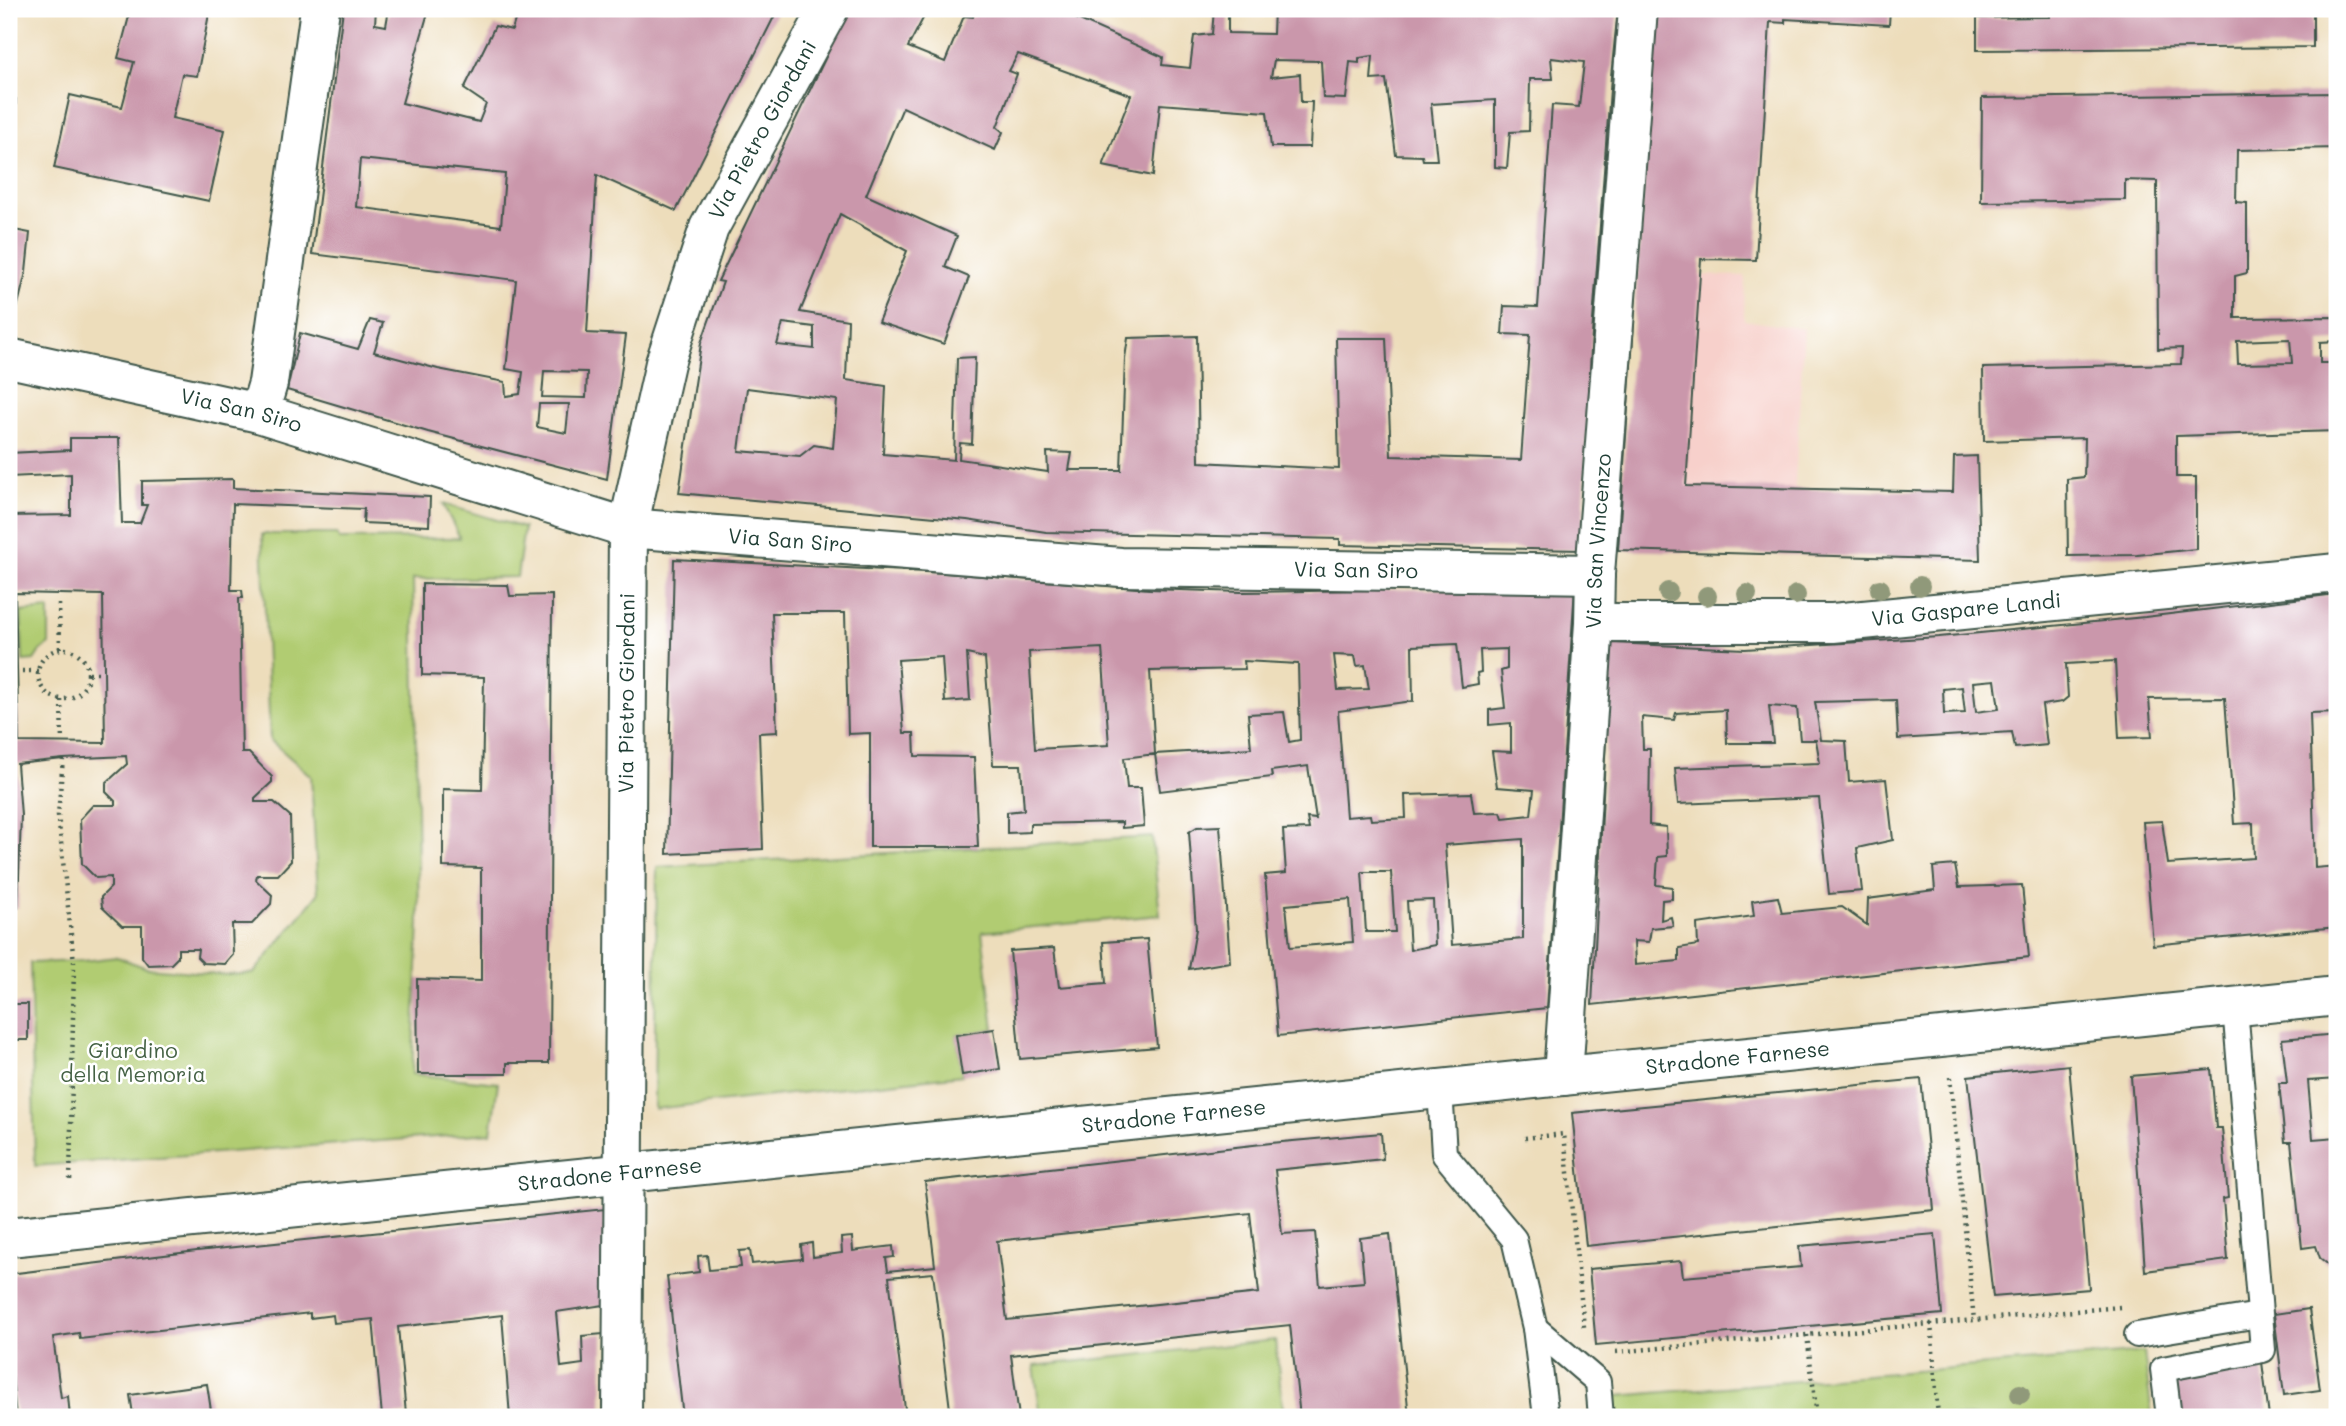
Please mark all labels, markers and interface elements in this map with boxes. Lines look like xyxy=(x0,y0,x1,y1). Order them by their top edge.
street label: Via Pietro Giordani xyxy=(701,35,821,224)
street label: Via San Siro xyxy=(178,381,306,438)
street label: Via San Vincenzo xyxy=(1579,452,1616,629)
street label: Via San Siro xyxy=(727,521,853,558)
street label: Via San Siro xyxy=(1294,555,1418,583)
street label: Via Gaspare Landi xyxy=(1870,585,2062,631)
street label: Via Pietro Giordani xyxy=(611,593,640,793)
street label: Stradone Farnese xyxy=(1644,1034,1831,1080)
park label: Giardino della Memoria xyxy=(60,1036,206,1087)
street label: Stradone Farnese xyxy=(1080,1092,1267,1138)
street label: Stradone Farnese xyxy=(516,1150,703,1196)

